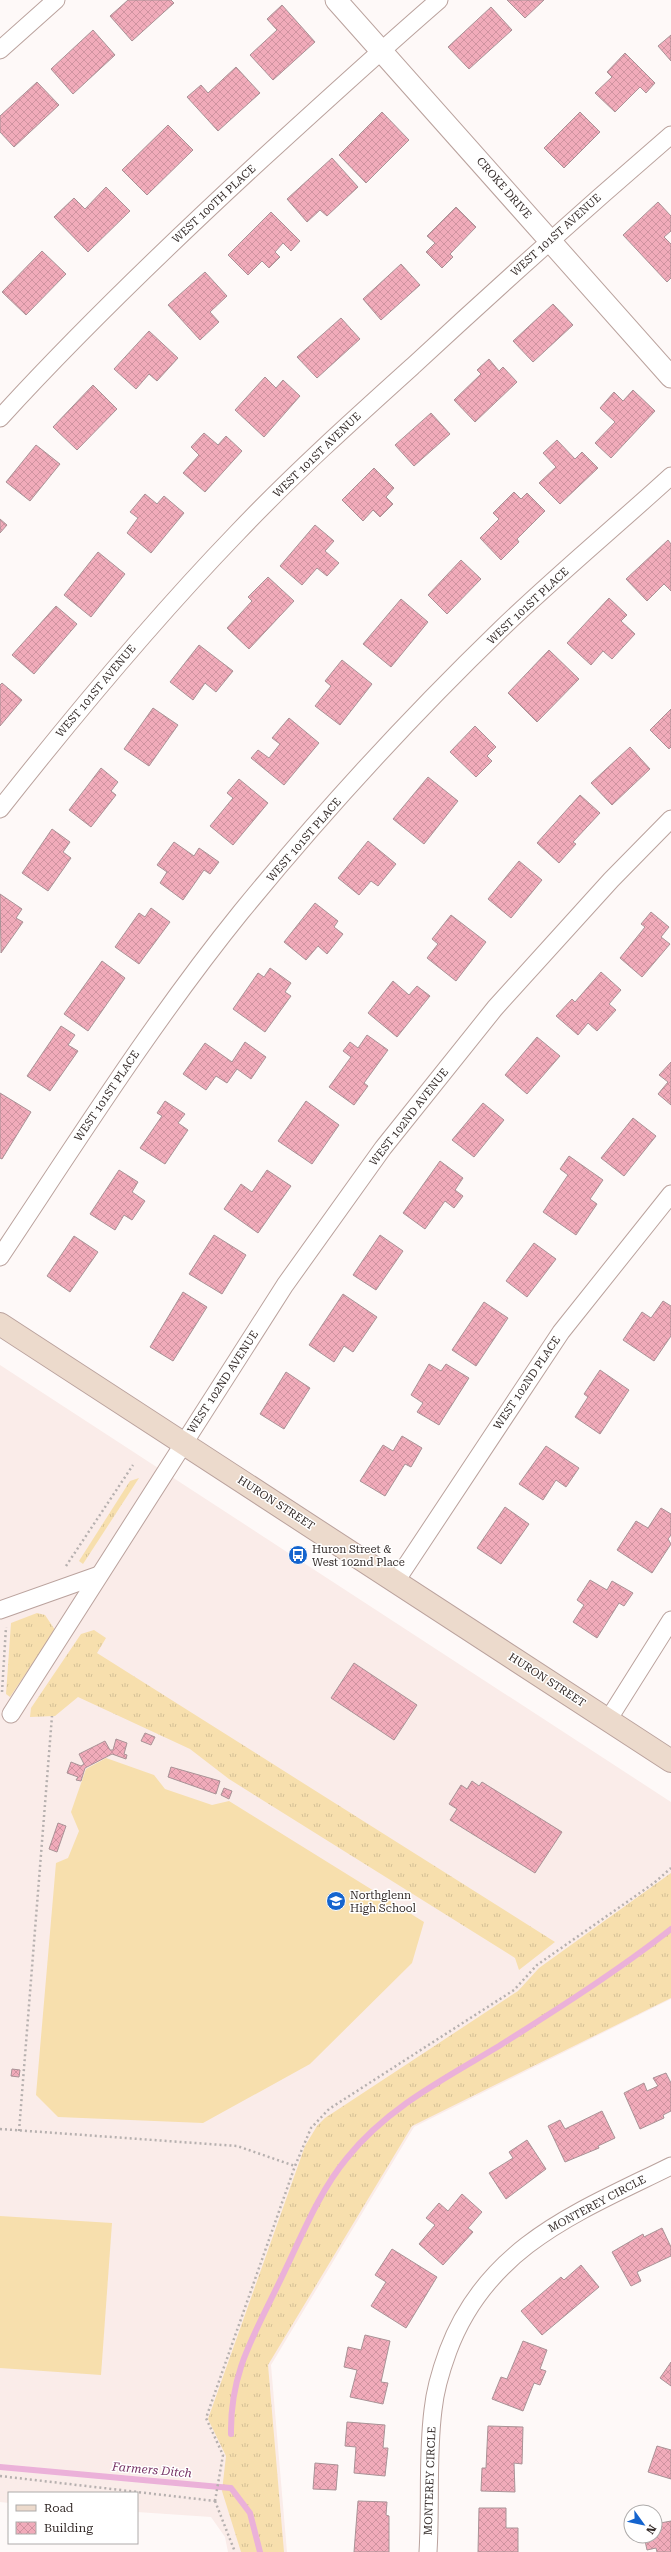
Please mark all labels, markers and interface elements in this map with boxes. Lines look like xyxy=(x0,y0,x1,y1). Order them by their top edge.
street label: CROKE DRIVE xyxy=(474,155,534,221)
street label: WEST 100TH PLACE xyxy=(170,162,258,246)
street label: WEST 101ST AVENUE xyxy=(508,191,604,279)
street label: WEST 101ST AVENUE xyxy=(270,410,364,500)
street label: WEST 101ST PLACE xyxy=(485,565,571,647)
street label: WEST 101ST AVENUE xyxy=(53,642,139,740)
street label: WEST 101ST PLACE xyxy=(264,795,344,885)
street label: WEST 101ST PLACE xyxy=(72,1048,142,1144)
street label: WEST 102ND AVENUE xyxy=(367,1066,451,1168)
street label: WEST 102ND AVENUE xyxy=(185,1328,261,1436)
street label: WEST 102ND PLACE xyxy=(491,1334,563,1432)
street label: HURON STREET xyxy=(235,1473,317,1533)
place label: Huron Street & West 102nd Place xyxy=(312,1543,405,1569)
bus stop icon: Huron Street & West 102nd Place xyxy=(287,1544,309,1566)
street label: HURON STREET xyxy=(506,1650,588,1710)
place label: Northglenn High School xyxy=(350,1889,417,1915)
school or university icon: Northglenn High School xyxy=(325,1890,347,1912)
street label: MONTEREY CIRCLE xyxy=(546,2173,648,2235)
street label: MONTEREY CIRCLE xyxy=(422,2426,438,2536)
water label: Farmers Ditch xyxy=(110,2459,193,2480)
legend xyxy=(8,2492,138,2544)
text: Road xyxy=(44,2501,74,2515)
north arrow xyxy=(623,2504,663,2544)
text: Building xyxy=(44,2521,93,2535)
text: N xyxy=(643,2522,659,2537)

